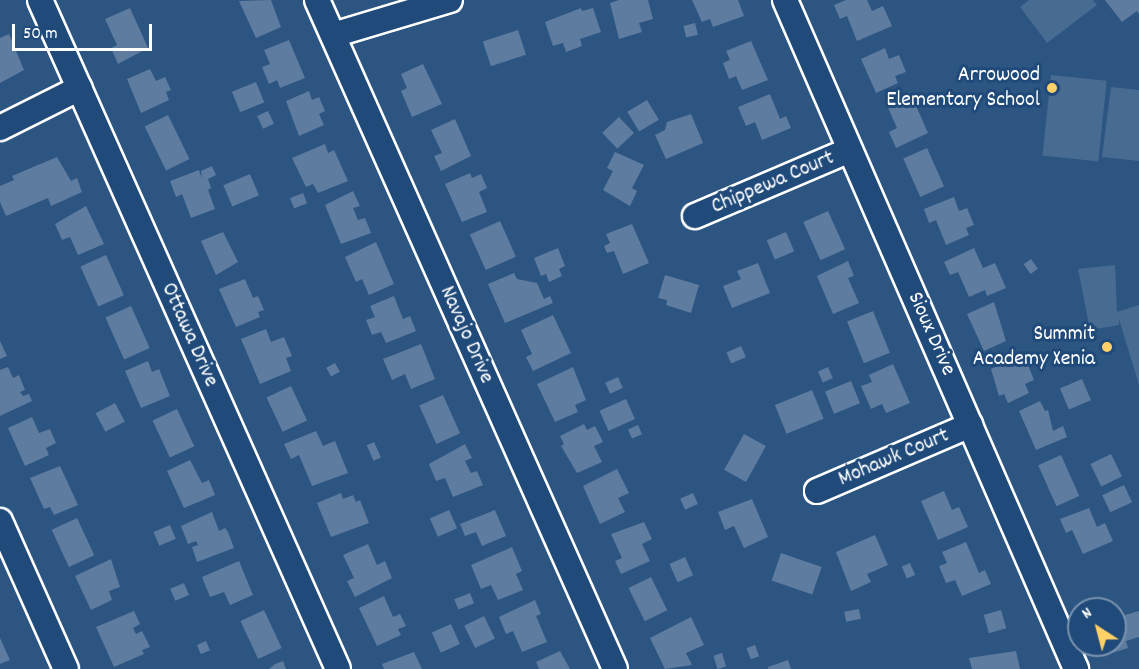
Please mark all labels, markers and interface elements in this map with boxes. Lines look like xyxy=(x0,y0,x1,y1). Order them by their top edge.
scale bar xyxy=(15,12,154,50)
text: 50 m xyxy=(23,22,58,47)
place label: Arrowood Elementary School xyxy=(886,62,1040,113)
marker: Arrowood Elementary School xyxy=(1045,81,1059,95)
street label: Chippewa Court xyxy=(708,145,838,221)
street label: Ottawa Drive xyxy=(154,279,224,391)
street label: Navajo Drive xyxy=(433,282,499,388)
street label: Sioux Drive xyxy=(901,288,961,380)
place label: Summit Academy Xenia xyxy=(973,321,1095,372)
marker: Summit Academy Xenia xyxy=(1100,340,1114,354)
street label: Mohawk Court xyxy=(835,423,953,493)
north arrow xyxy=(1067,597,1127,657)
text: N xyxy=(1077,602,1097,625)

